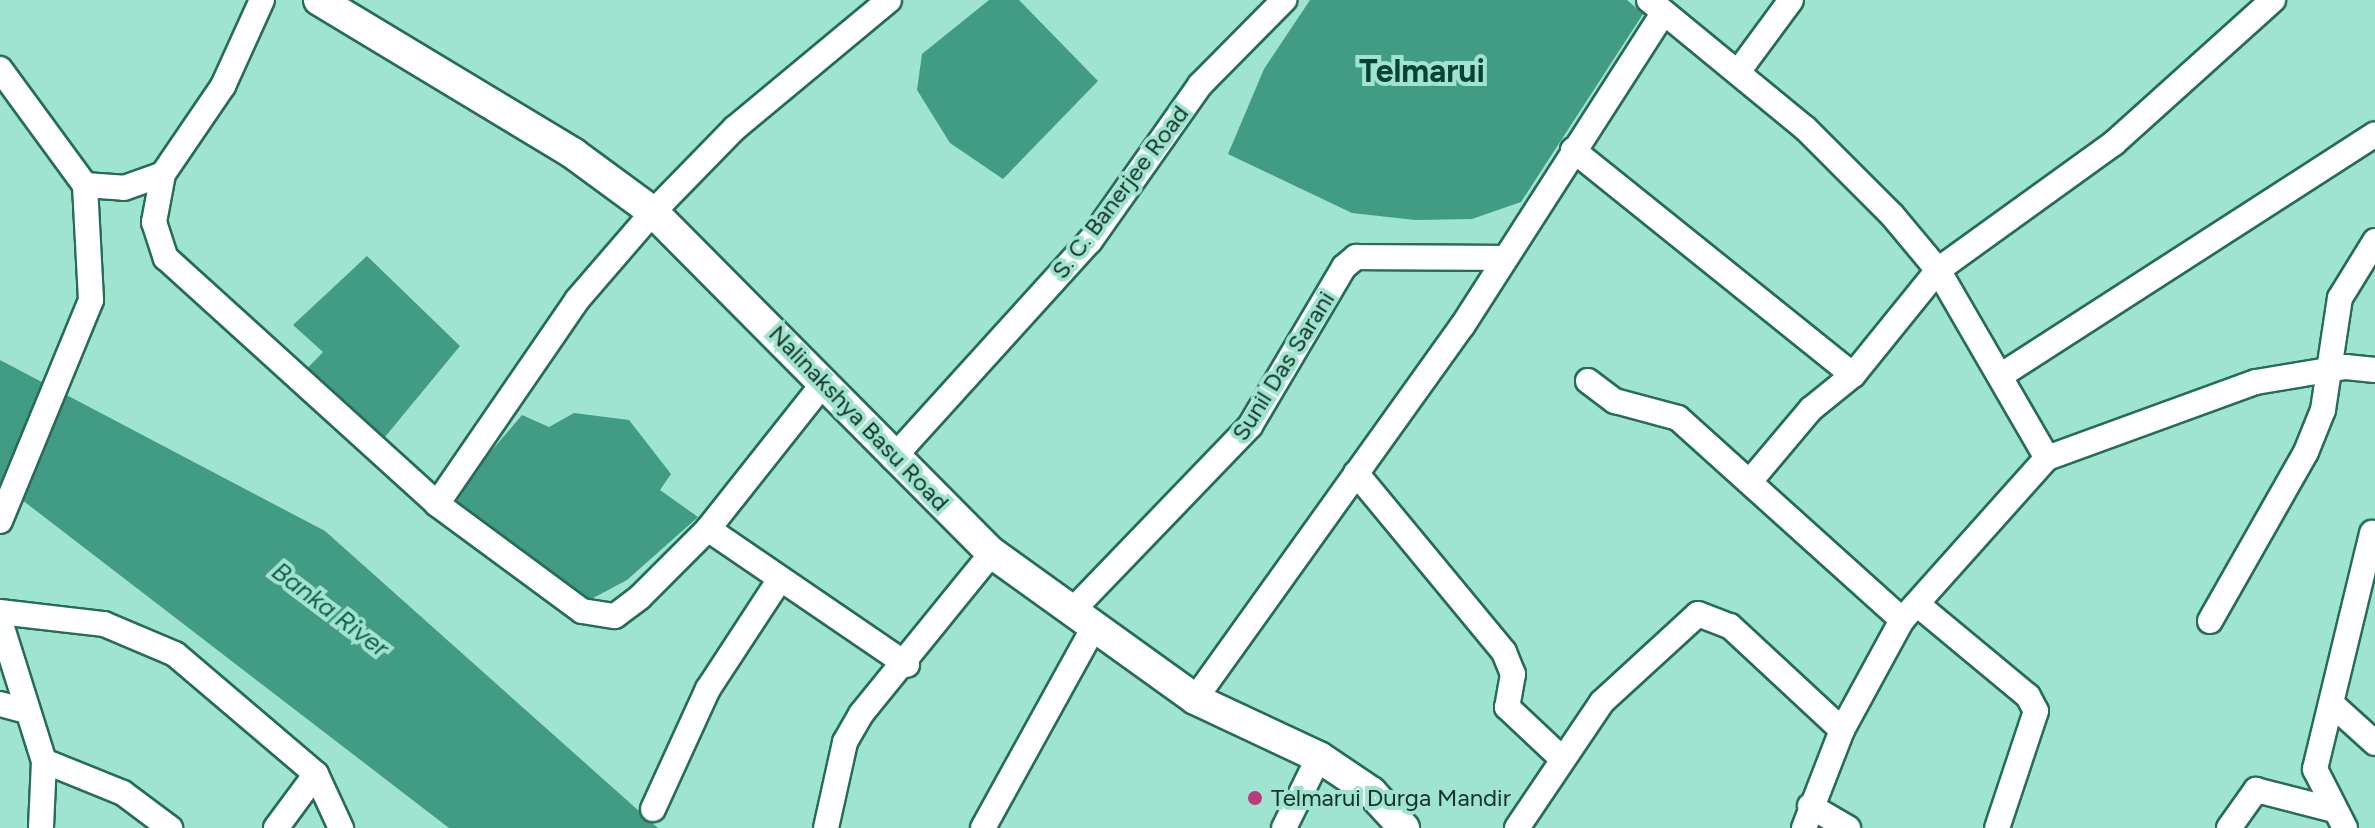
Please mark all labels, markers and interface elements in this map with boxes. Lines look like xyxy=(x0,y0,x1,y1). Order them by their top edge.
district label: Telmarui xyxy=(1359,52,1485,90)
street label: S. C. Banerjee Road xyxy=(1046,100,1194,284)
street label: Sunil Das Sarani xyxy=(1226,286,1340,446)
street label: Nalinakshya Basu Road xyxy=(763,319,955,517)
water label: Banka River xyxy=(265,556,395,664)
place label: Telmarui Durga Mandir xyxy=(1271,784,1511,812)
marker: Telmarui Durga Mandir xyxy=(1246,789,1264,807)

